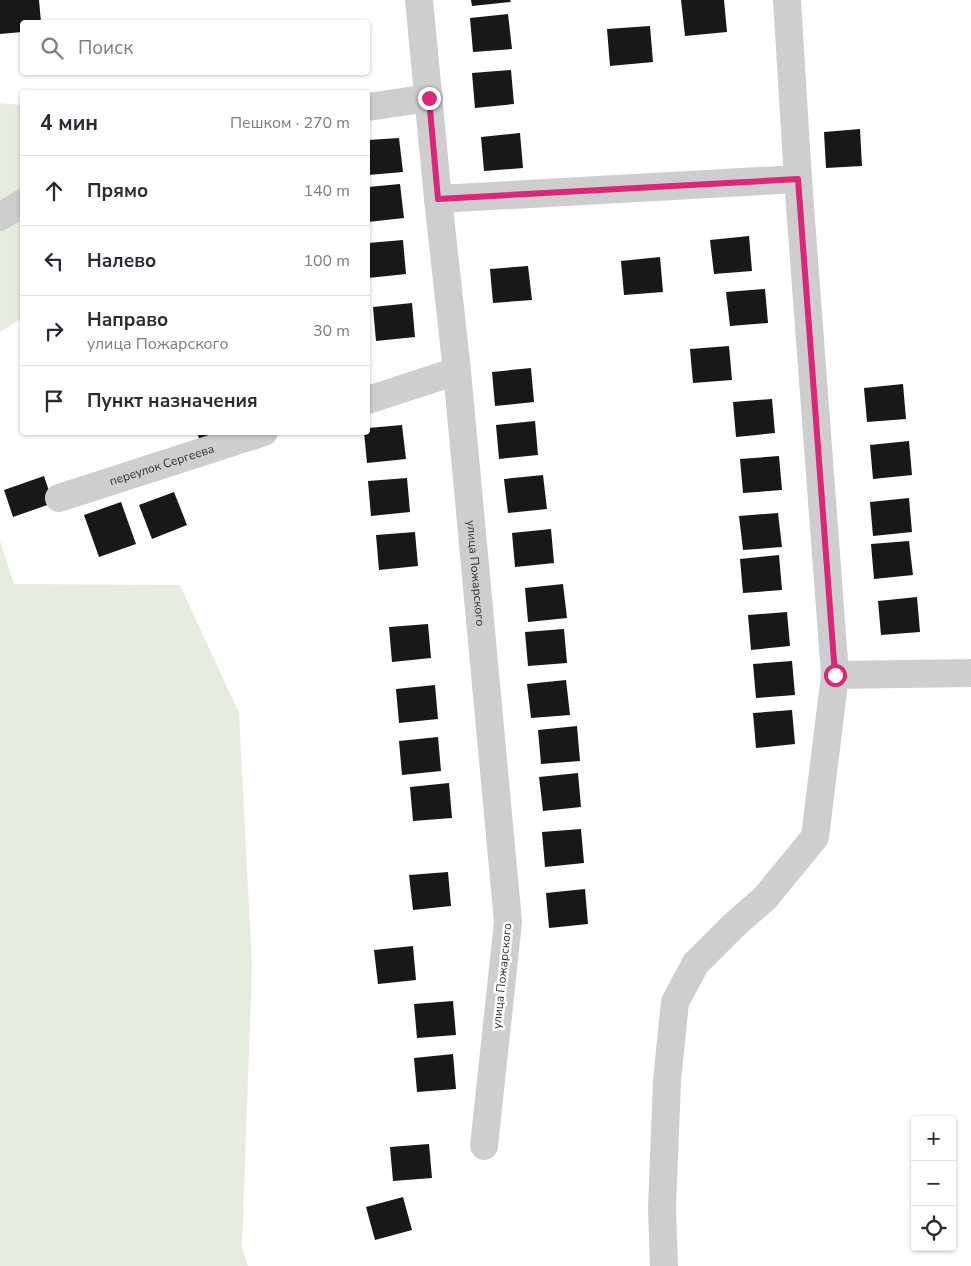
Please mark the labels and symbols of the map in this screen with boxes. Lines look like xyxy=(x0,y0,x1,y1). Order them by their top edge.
route end xyxy=(418,87,441,110)
street label: переулок Сергеева xyxy=(107,441,216,489)
street label: улица Пожарского xyxy=(463,520,489,627)
route start xyxy=(824,664,847,687)
street label: улица Пожарского xyxy=(488,922,516,1030)

